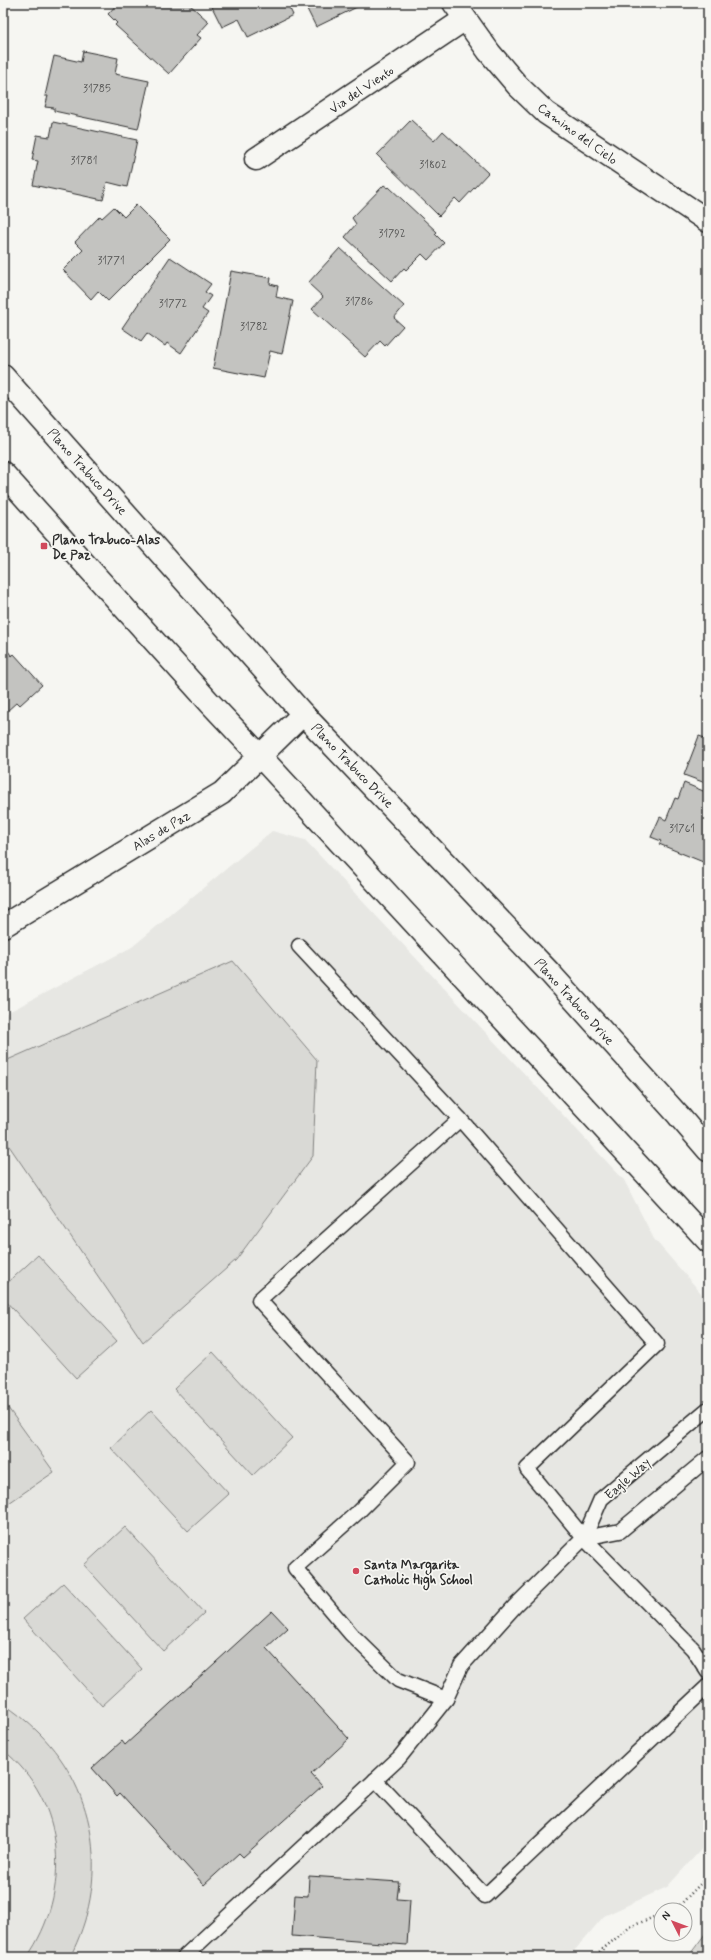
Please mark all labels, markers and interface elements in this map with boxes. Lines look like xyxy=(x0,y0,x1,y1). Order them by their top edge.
street label: Via del Viento xyxy=(326,62,397,118)
house number: 31785 xyxy=(83,82,111,96)
street label: Camino del Cielo xyxy=(534,99,621,169)
house number: 31781 xyxy=(71,154,97,168)
house number: 31802 xyxy=(419,158,447,172)
house number: 31792 xyxy=(378,227,406,241)
house number: 31771 xyxy=(97,254,125,268)
house number: 31786 xyxy=(345,295,373,309)
house number: 31772 xyxy=(159,297,187,311)
house number: 31782 xyxy=(240,320,268,334)
street label: Plano Trabuco Drive xyxy=(43,425,131,519)
place label: Plano Trabuco-Alas De Paz xyxy=(52,532,160,564)
marker: Plano Trabuco-Alas De Paz xyxy=(39,541,49,551)
street label: Plano Trabuco Drive xyxy=(307,720,397,812)
street label: Alas de Paz xyxy=(130,807,194,855)
house number: 31761 xyxy=(669,822,695,836)
street label: Plano Trabuco Drive xyxy=(530,955,618,1049)
street label: Eagle Way xyxy=(601,1454,655,1504)
place label: Santa Margarita Catholic High School xyxy=(364,1557,473,1591)
marker: Santa Margarita Catholic High School xyxy=(351,1566,361,1576)
north arrow xyxy=(653,1902,693,1942)
text: N xyxy=(659,1909,674,1923)

